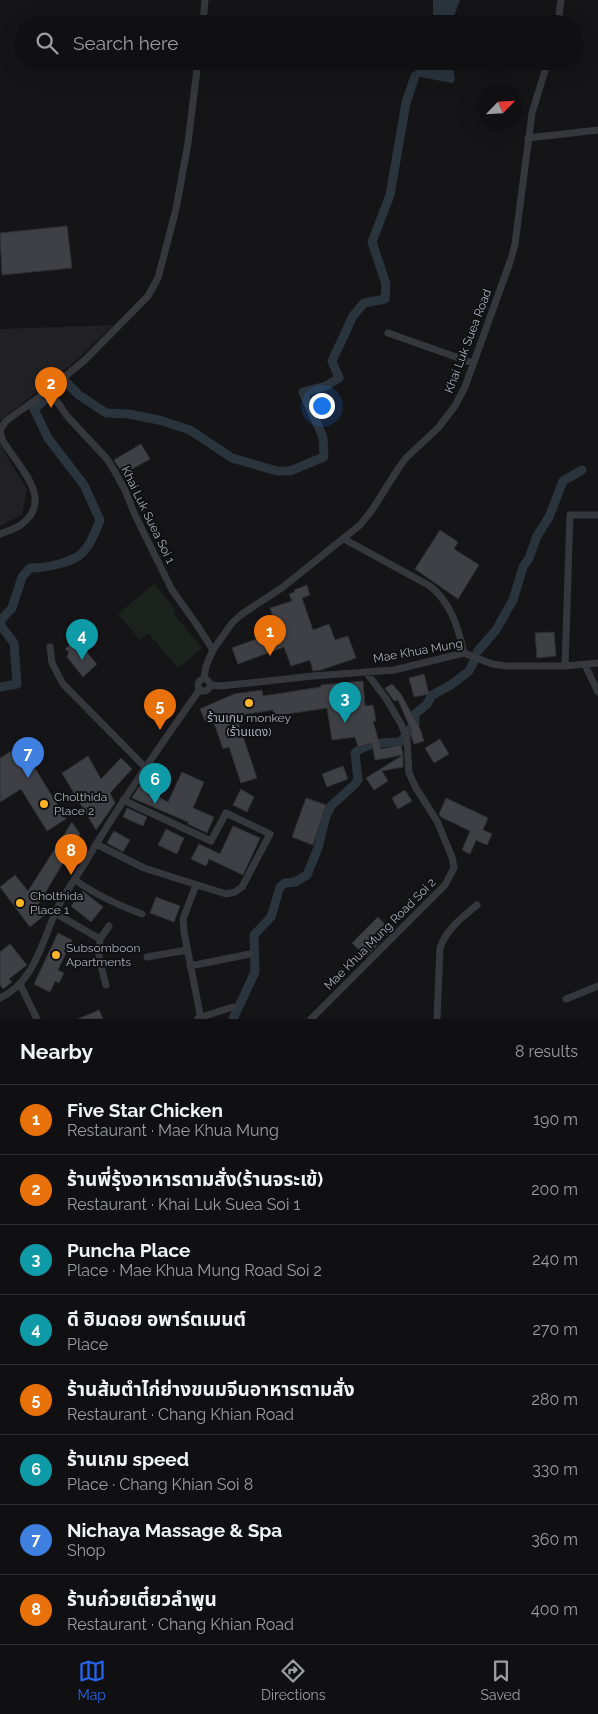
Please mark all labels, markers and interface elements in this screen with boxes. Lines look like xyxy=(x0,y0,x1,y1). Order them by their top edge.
search box xyxy=(15,15,583,70)
icon: search xyxy=(33,29,61,57)
text: Search here xyxy=(73,32,179,54)
north arrow xyxy=(478,85,523,130)
street label: Khai Luk Suea Road xyxy=(442,287,494,395)
pin: 2 xyxy=(35,367,67,408)
your location xyxy=(309,393,335,419)
street label: Khai Luk Suea Soi 1 xyxy=(118,464,178,566)
pin: 1 xyxy=(254,615,286,656)
pin: 4 xyxy=(66,619,98,660)
street label: Mae Khua Mung xyxy=(372,636,464,666)
pin: 3 xyxy=(329,682,361,723)
pin: 5 xyxy=(144,689,176,730)
marker: ร้านเกม monkey (ร้านแดง) xyxy=(243,697,255,709)
place label: ร้านเกม monkey (ร้านแดง) xyxy=(207,711,291,739)
pin: 7 xyxy=(12,737,44,778)
pin: 6 xyxy=(139,763,171,804)
place label: Cholthida Place 2 xyxy=(54,790,107,818)
marker: Cholthida Place 2 xyxy=(38,798,50,810)
pin: 8 xyxy=(55,834,87,875)
street label: Mae Khua Mung Road Soi 2 xyxy=(321,875,439,993)
place label: Cholthida Place 1 xyxy=(30,889,83,917)
marker: Cholthida Place 1 xyxy=(14,897,26,909)
place label: Subsomboon Apartments xyxy=(66,941,140,969)
marker: Subsomboon Apartments xyxy=(50,949,62,961)
text: Nearby xyxy=(20,1039,93,1064)
text: 8 results xyxy=(515,1042,578,1061)
text: Five Star Chicken xyxy=(67,1099,223,1121)
text: 1 xyxy=(32,1110,40,1129)
text: 190 m xyxy=(533,1110,578,1129)
text: Restaurant · Mae Khua Mung xyxy=(67,1121,279,1140)
text: ร้านพี่รุ้งอาหารตามสั่ง(ร้านจระเข้) xyxy=(67,1168,323,1190)
text: 2 xyxy=(31,1180,41,1199)
text: 200 m xyxy=(531,1180,578,1199)
text: Restaurant · Khai Luk Suea Soi 1 xyxy=(67,1195,300,1214)
text: Puncha Place xyxy=(67,1239,190,1261)
text: 3 xyxy=(32,1250,40,1269)
text: 240 m xyxy=(532,1250,578,1269)
text: Place · Mae Khua Mung Road Soi 2 xyxy=(67,1261,322,1280)
text: ดี ฮิมดอย อพาร์ตเมนต์ xyxy=(67,1308,246,1330)
text: 4 xyxy=(31,1320,41,1339)
text: 270 m xyxy=(533,1320,578,1339)
text: Place xyxy=(67,1335,108,1354)
text: ร้านส้มตำไก่ย่างขนมจีนอาหารตามสั่ง xyxy=(67,1378,355,1400)
text: 5 xyxy=(32,1390,40,1409)
text: 280 m xyxy=(532,1390,578,1409)
text: Restaurant · Chang Khian Road xyxy=(67,1405,294,1424)
text: ร้านเกม speed xyxy=(67,1448,189,1470)
text: 6 xyxy=(31,1460,41,1479)
text: 330 m xyxy=(532,1460,578,1479)
text: Place · Chang Khian Soi 8 xyxy=(67,1475,253,1494)
text: Nichaya Massage & Spa xyxy=(67,1519,282,1541)
text: 7 xyxy=(32,1530,40,1549)
text: 360 m xyxy=(531,1530,578,1549)
text: Shop xyxy=(67,1541,105,1560)
text: ร้านก๋วยเตี๋ยวลำพูน xyxy=(67,1588,217,1610)
text: 8 xyxy=(31,1600,41,1619)
text: 400 m xyxy=(531,1600,578,1619)
text: Restaurant · Chang Khian Road xyxy=(67,1615,294,1634)
tab: Map xyxy=(77,1657,106,1703)
tab: Directions xyxy=(261,1657,326,1703)
tab: Saved xyxy=(480,1657,521,1703)

